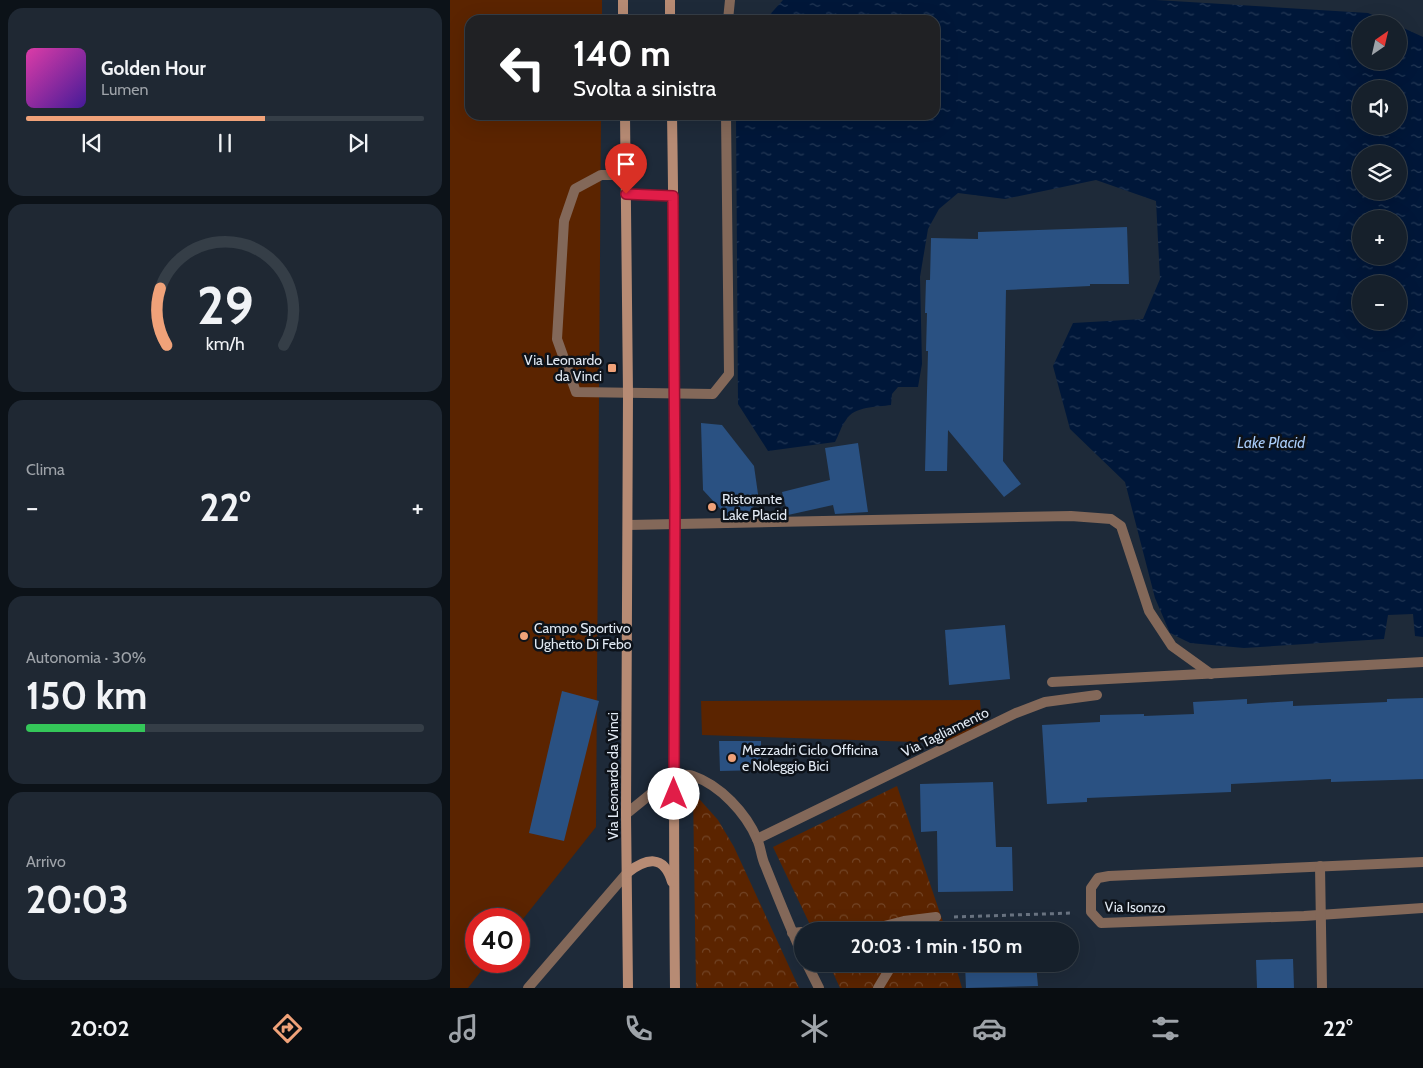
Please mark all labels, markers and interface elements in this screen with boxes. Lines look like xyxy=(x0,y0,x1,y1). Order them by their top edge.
north arrow xyxy=(1352,15,1408,70)
map controls xyxy=(1352,15,1407,330)
text: 140 m xyxy=(573,32,671,75)
icon: left xyxy=(490,35,555,100)
text: Golden Hour xyxy=(101,57,206,80)
text: Svolta a sinistra xyxy=(573,75,716,102)
text: Lumen xyxy=(101,80,148,99)
button: sound xyxy=(1352,80,1407,135)
icon: previous xyxy=(78,129,106,157)
icon: pause xyxy=(211,129,239,157)
icon: next xyxy=(344,129,372,157)
pin xyxy=(605,143,647,194)
button: layers xyxy=(1352,145,1407,200)
icon: arrive xyxy=(612,150,640,178)
button: + xyxy=(1352,210,1407,265)
text: 29 xyxy=(197,274,253,337)
button: − xyxy=(1352,275,1407,330)
text: km/h xyxy=(205,333,245,354)
place label: Via Leonardo da Vinci xyxy=(524,351,602,385)
marker: Via Leonardo da Vinci xyxy=(606,362,618,374)
water label: Lake Placid xyxy=(1237,434,1306,452)
text: Clima xyxy=(26,460,65,479)
text: 22° xyxy=(199,484,251,531)
text: − xyxy=(26,490,38,524)
text: + xyxy=(412,490,424,524)
place label: Ristorante Lake Placid xyxy=(722,490,787,524)
marker: Ristorante Lake Placid xyxy=(706,501,718,513)
place label: Campo Sportivo Ughetto Di Febo xyxy=(534,619,632,653)
marker: Campo Sportivo Ughetto Di Febo xyxy=(518,630,530,642)
text: Autonomia · 30% xyxy=(26,648,146,667)
text: 150 km xyxy=(26,672,147,719)
street label: Via Tagliamento xyxy=(898,703,992,761)
street label: Via Leonardo da Vinci xyxy=(604,712,622,840)
place label: Mezzadri Ciclo Officina e Noleggio Bici xyxy=(742,741,878,775)
marker: Mezzadri Ciclo Officina e Noleggio Bici xyxy=(726,752,738,764)
position arrow xyxy=(647,767,699,819)
text: Arrivo xyxy=(26,852,66,871)
text: 20:03 xyxy=(26,876,129,923)
street label: Via Isonzo xyxy=(1104,897,1166,917)
speed limit sign: 40 xyxy=(465,908,530,973)
text: 20:03 · 1 min · 150 m xyxy=(851,935,1022,958)
icon: directions xyxy=(270,1011,305,1046)
icon: music xyxy=(446,1011,481,1046)
icon: phone xyxy=(621,1011,656,1046)
icon: climate xyxy=(797,1011,832,1046)
icon: car xyxy=(972,1011,1007,1046)
icon: filters xyxy=(1148,1011,1183,1046)
text: 20:02 xyxy=(70,1015,129,1042)
text: 22° xyxy=(1323,1015,1353,1042)

